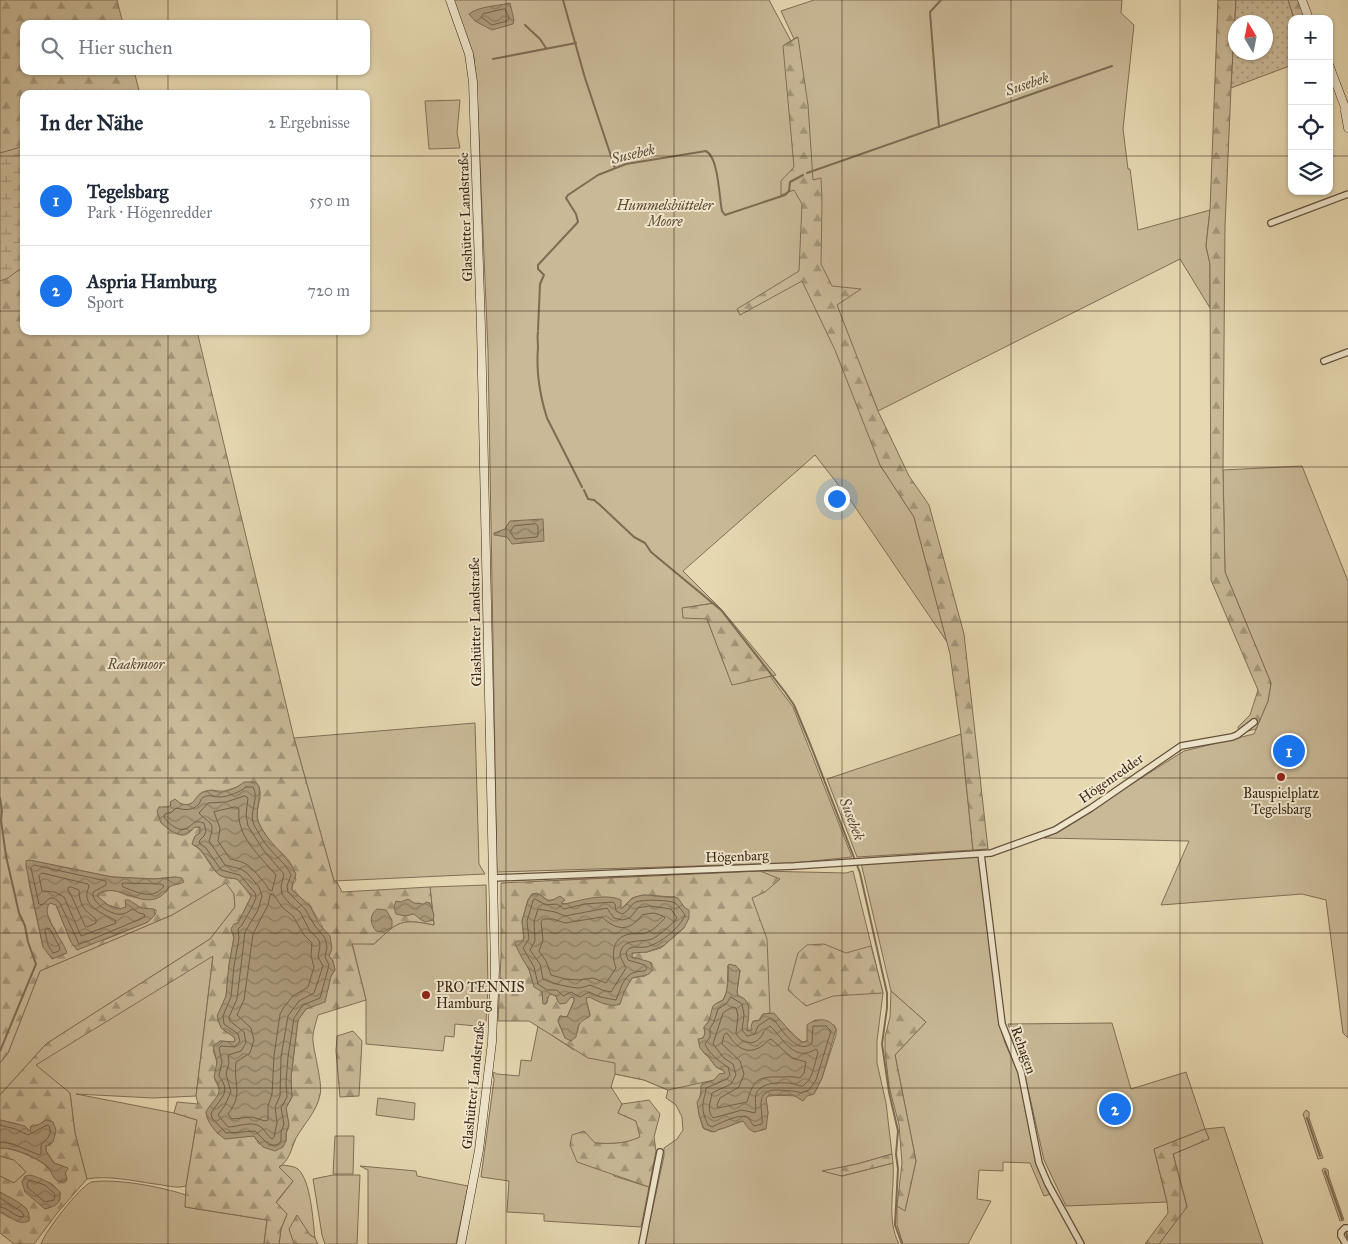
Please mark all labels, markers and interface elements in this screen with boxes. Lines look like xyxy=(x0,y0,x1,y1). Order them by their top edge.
north arrow xyxy=(1228,15,1273,60)
map controls xyxy=(1288,15,1333,195)
button: + xyxy=(1288,15,1333,60)
search box xyxy=(20,20,370,75)
icon: search xyxy=(38,34,66,62)
text: Hier suchen xyxy=(78,36,172,59)
button: − xyxy=(1288,60,1333,105)
water label: Susebek xyxy=(1002,68,1051,100)
button: locate xyxy=(1288,105,1333,150)
text: In der Nähe xyxy=(40,110,143,136)
text: 2 Ergebnisse xyxy=(268,113,350,132)
water label: Susebek xyxy=(608,140,657,168)
button: layers xyxy=(1288,150,1333,195)
street label: Glashütter Landstraße xyxy=(455,152,476,282)
text: Tegelsbarg xyxy=(87,180,168,203)
text: 1 xyxy=(53,191,59,210)
text: 550 m xyxy=(309,191,350,210)
park label: Hummelsbütteler Moore xyxy=(616,197,715,230)
text: Park · Högenredder xyxy=(87,203,212,222)
text: Aspria Hamburg xyxy=(87,270,216,293)
text: 2 xyxy=(52,281,60,300)
text: 720 m xyxy=(307,281,350,300)
text: Sport xyxy=(87,293,124,312)
your location xyxy=(824,486,850,512)
street label: Glashütter Landstraße xyxy=(466,557,485,687)
park label: Raakmoor xyxy=(107,656,166,673)
pin: 1 xyxy=(1273,732,1305,770)
street label: Högenredder xyxy=(1076,749,1148,807)
marker: Bauspielplatz Tegelsbarg xyxy=(1275,771,1287,783)
place label: Bauspielplatz Tegelsbarg xyxy=(1243,785,1320,818)
water label: Susebek xyxy=(835,794,869,843)
street label: Högenbarg xyxy=(705,847,769,866)
place label: PRO TENNIS Hamburg xyxy=(436,979,525,1012)
marker: PRO TENNIS Hamburg xyxy=(420,989,432,1001)
street label: Glashütter Landstraße xyxy=(458,1020,489,1150)
street label: Rehagen xyxy=(1007,1024,1040,1077)
pin: 2 xyxy=(1099,1090,1131,1128)

